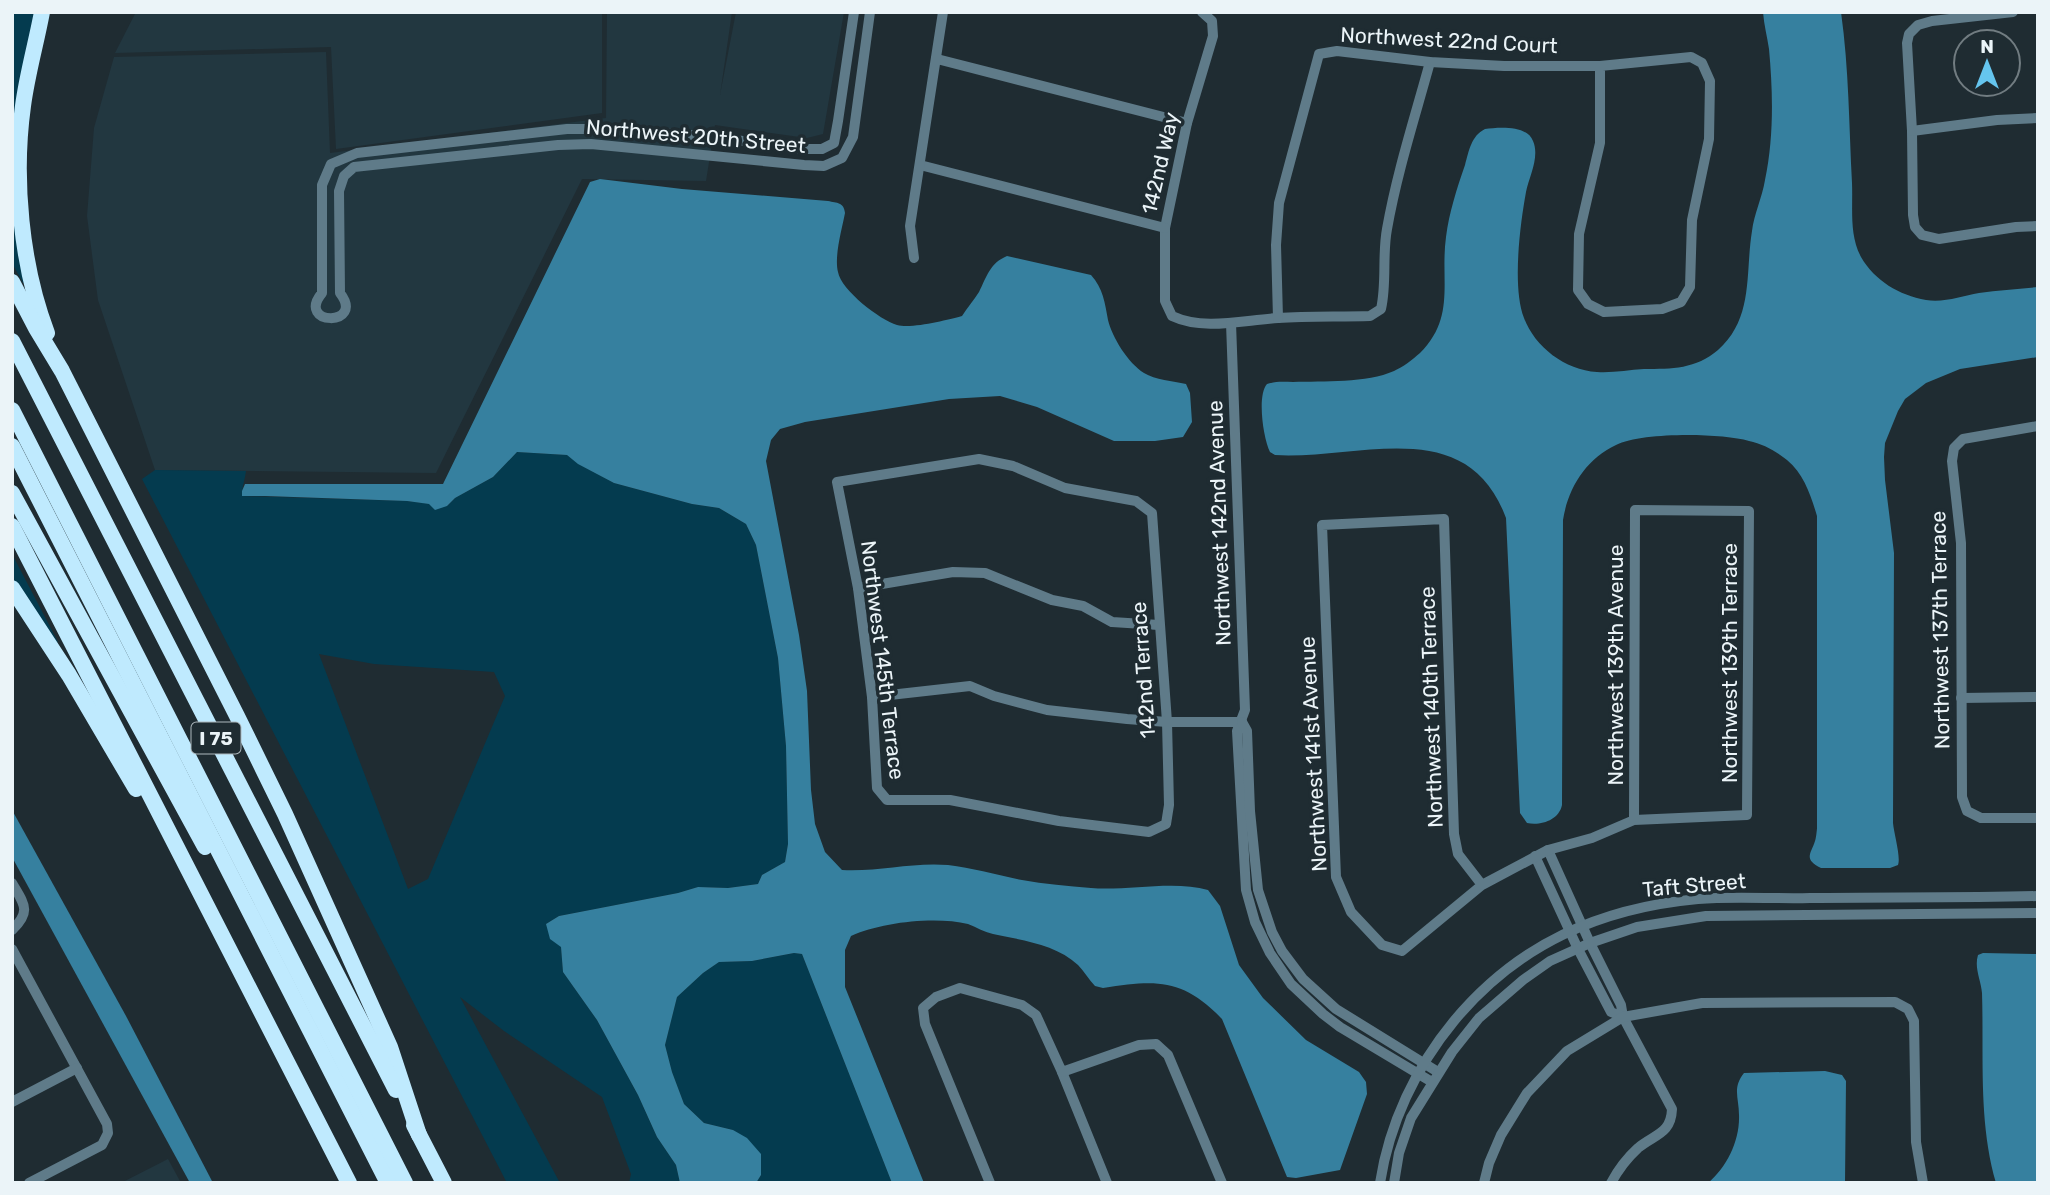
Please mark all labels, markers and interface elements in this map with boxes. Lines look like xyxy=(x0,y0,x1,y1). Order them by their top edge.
street label: Northwest 22nd Court xyxy=(1340,22,1558,58)
north arrow xyxy=(1952,28,2022,98)
text: N xyxy=(1980,35,1994,58)
street label: 142nd Way xyxy=(1136,109,1184,216)
street label: Northwest 20th Street xyxy=(585,114,807,158)
street label: Northwest 142nd Avenue xyxy=(1202,400,1236,646)
street label: Northwest 137th Terrace xyxy=(1925,511,1955,749)
street label: Northwest 145th Terrace xyxy=(856,539,910,781)
street label: Northwest 139th Terrace xyxy=(1717,543,1742,783)
street label: Northwest 139th Avenue xyxy=(1603,544,1628,786)
street label: Northwest 140th Terrace xyxy=(1414,586,1448,828)
street label: 142nd Terrace xyxy=(1126,601,1160,739)
street label: Northwest 141st Avenue xyxy=(1294,636,1332,872)
road number: I 75 xyxy=(192,722,241,754)
street label: Taft Street xyxy=(1641,868,1747,902)

